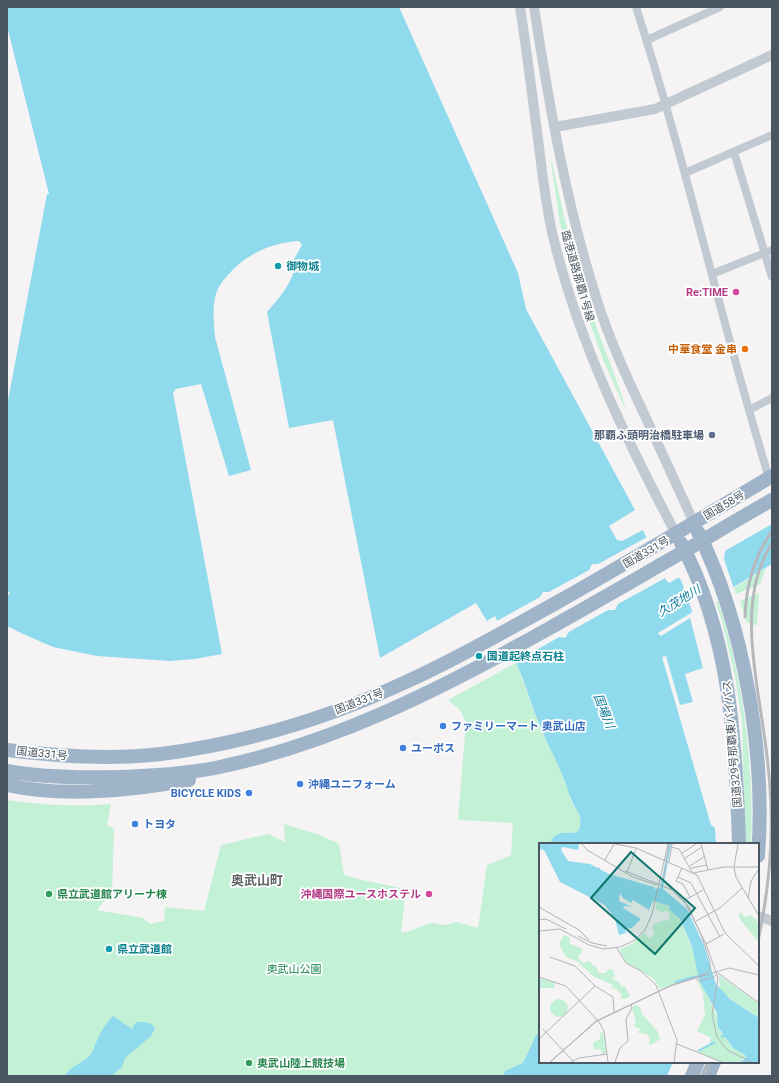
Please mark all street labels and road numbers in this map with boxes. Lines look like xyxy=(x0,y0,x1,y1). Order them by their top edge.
street label: 臨港道路那覇1号線 xyxy=(558,229,597,323)
street label: 国道58号 xyxy=(701,488,747,523)
street label: 国道331号 xyxy=(621,534,672,571)
street label: 国道329号那覇東バイパス xyxy=(720,679,745,808)
street label: 国道331号 xyxy=(333,686,386,717)
street label: 国道331号 xyxy=(16,744,68,763)

